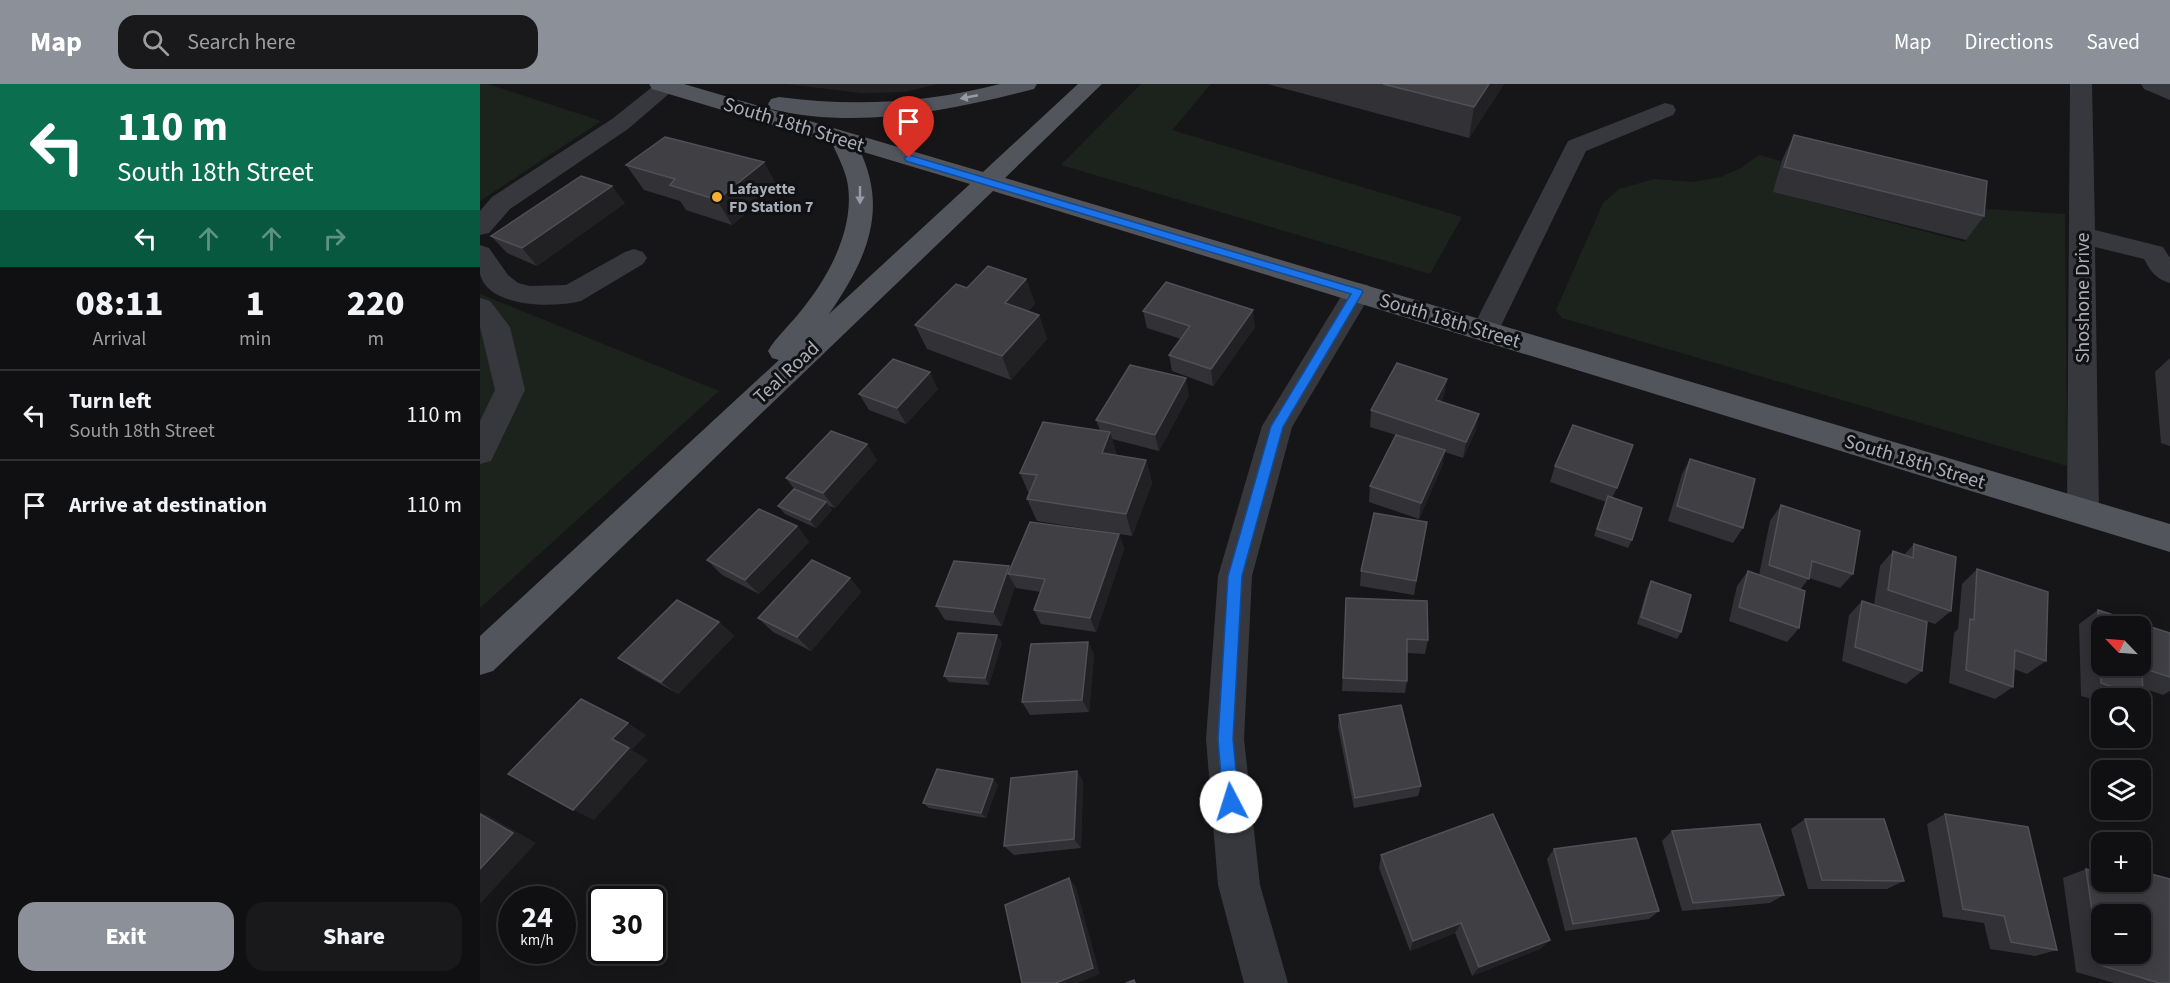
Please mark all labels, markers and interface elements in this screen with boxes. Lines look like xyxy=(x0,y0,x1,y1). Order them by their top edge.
search box xyxy=(118,15,538,69)
text: Map xyxy=(30,22,82,62)
icon: search xyxy=(139,26,172,59)
text: Search here xyxy=(187,26,296,58)
text: Map xyxy=(1894,27,1932,57)
text: Directions xyxy=(1965,27,2053,57)
text: Saved xyxy=(2086,27,2140,57)
street label: South 18th Street xyxy=(720,90,868,160)
one-way arrow xyxy=(959,93,978,102)
pin xyxy=(883,96,934,158)
text: 110 m xyxy=(117,97,228,157)
icon: arrive xyxy=(892,105,925,138)
icon: left xyxy=(18,108,96,186)
text: South 18th Street xyxy=(117,153,314,192)
place label: Lafayette FD Station 7 xyxy=(729,178,813,218)
one-way arrow xyxy=(855,186,865,205)
marker: Lafayette FD Station 7 xyxy=(710,190,724,204)
icon: left xyxy=(129,222,162,255)
icon: ahead xyxy=(192,222,225,255)
icon: ahead xyxy=(255,222,288,255)
icon: right xyxy=(318,222,351,255)
street label: Shoshone Drive xyxy=(2069,233,2097,363)
text: 08:11 xyxy=(75,278,164,329)
text: 1 xyxy=(246,278,265,329)
text: 220 xyxy=(347,278,405,329)
street label: South 18th Street xyxy=(1376,286,1524,356)
text: Arrival xyxy=(93,325,146,353)
text: min xyxy=(239,325,271,353)
text: m xyxy=(367,325,384,353)
street label: Teal Road xyxy=(747,335,826,411)
text: Turn left xyxy=(69,385,151,417)
icon: left xyxy=(18,399,51,432)
text: 110 m xyxy=(407,399,462,431)
text: South 18th Street xyxy=(69,417,215,445)
street label: South 18th Street xyxy=(1841,427,1989,497)
icon: arrive xyxy=(18,489,51,522)
text: Arrive at destination xyxy=(69,489,267,521)
text: 110 m xyxy=(407,489,462,521)
north arrow xyxy=(2091,616,2151,676)
map controls xyxy=(2091,616,2151,964)
button: search xyxy=(2091,688,2151,748)
button: layers xyxy=(2091,760,2151,820)
position arrow xyxy=(1199,770,1263,834)
button: + xyxy=(2091,832,2151,892)
speed limit sign: 30 xyxy=(588,886,666,964)
text: 24 xyxy=(521,896,553,939)
button: Exit xyxy=(18,902,234,971)
button: Share xyxy=(246,902,462,971)
button: − xyxy=(2091,904,2151,964)
text: km/h xyxy=(520,930,554,951)

